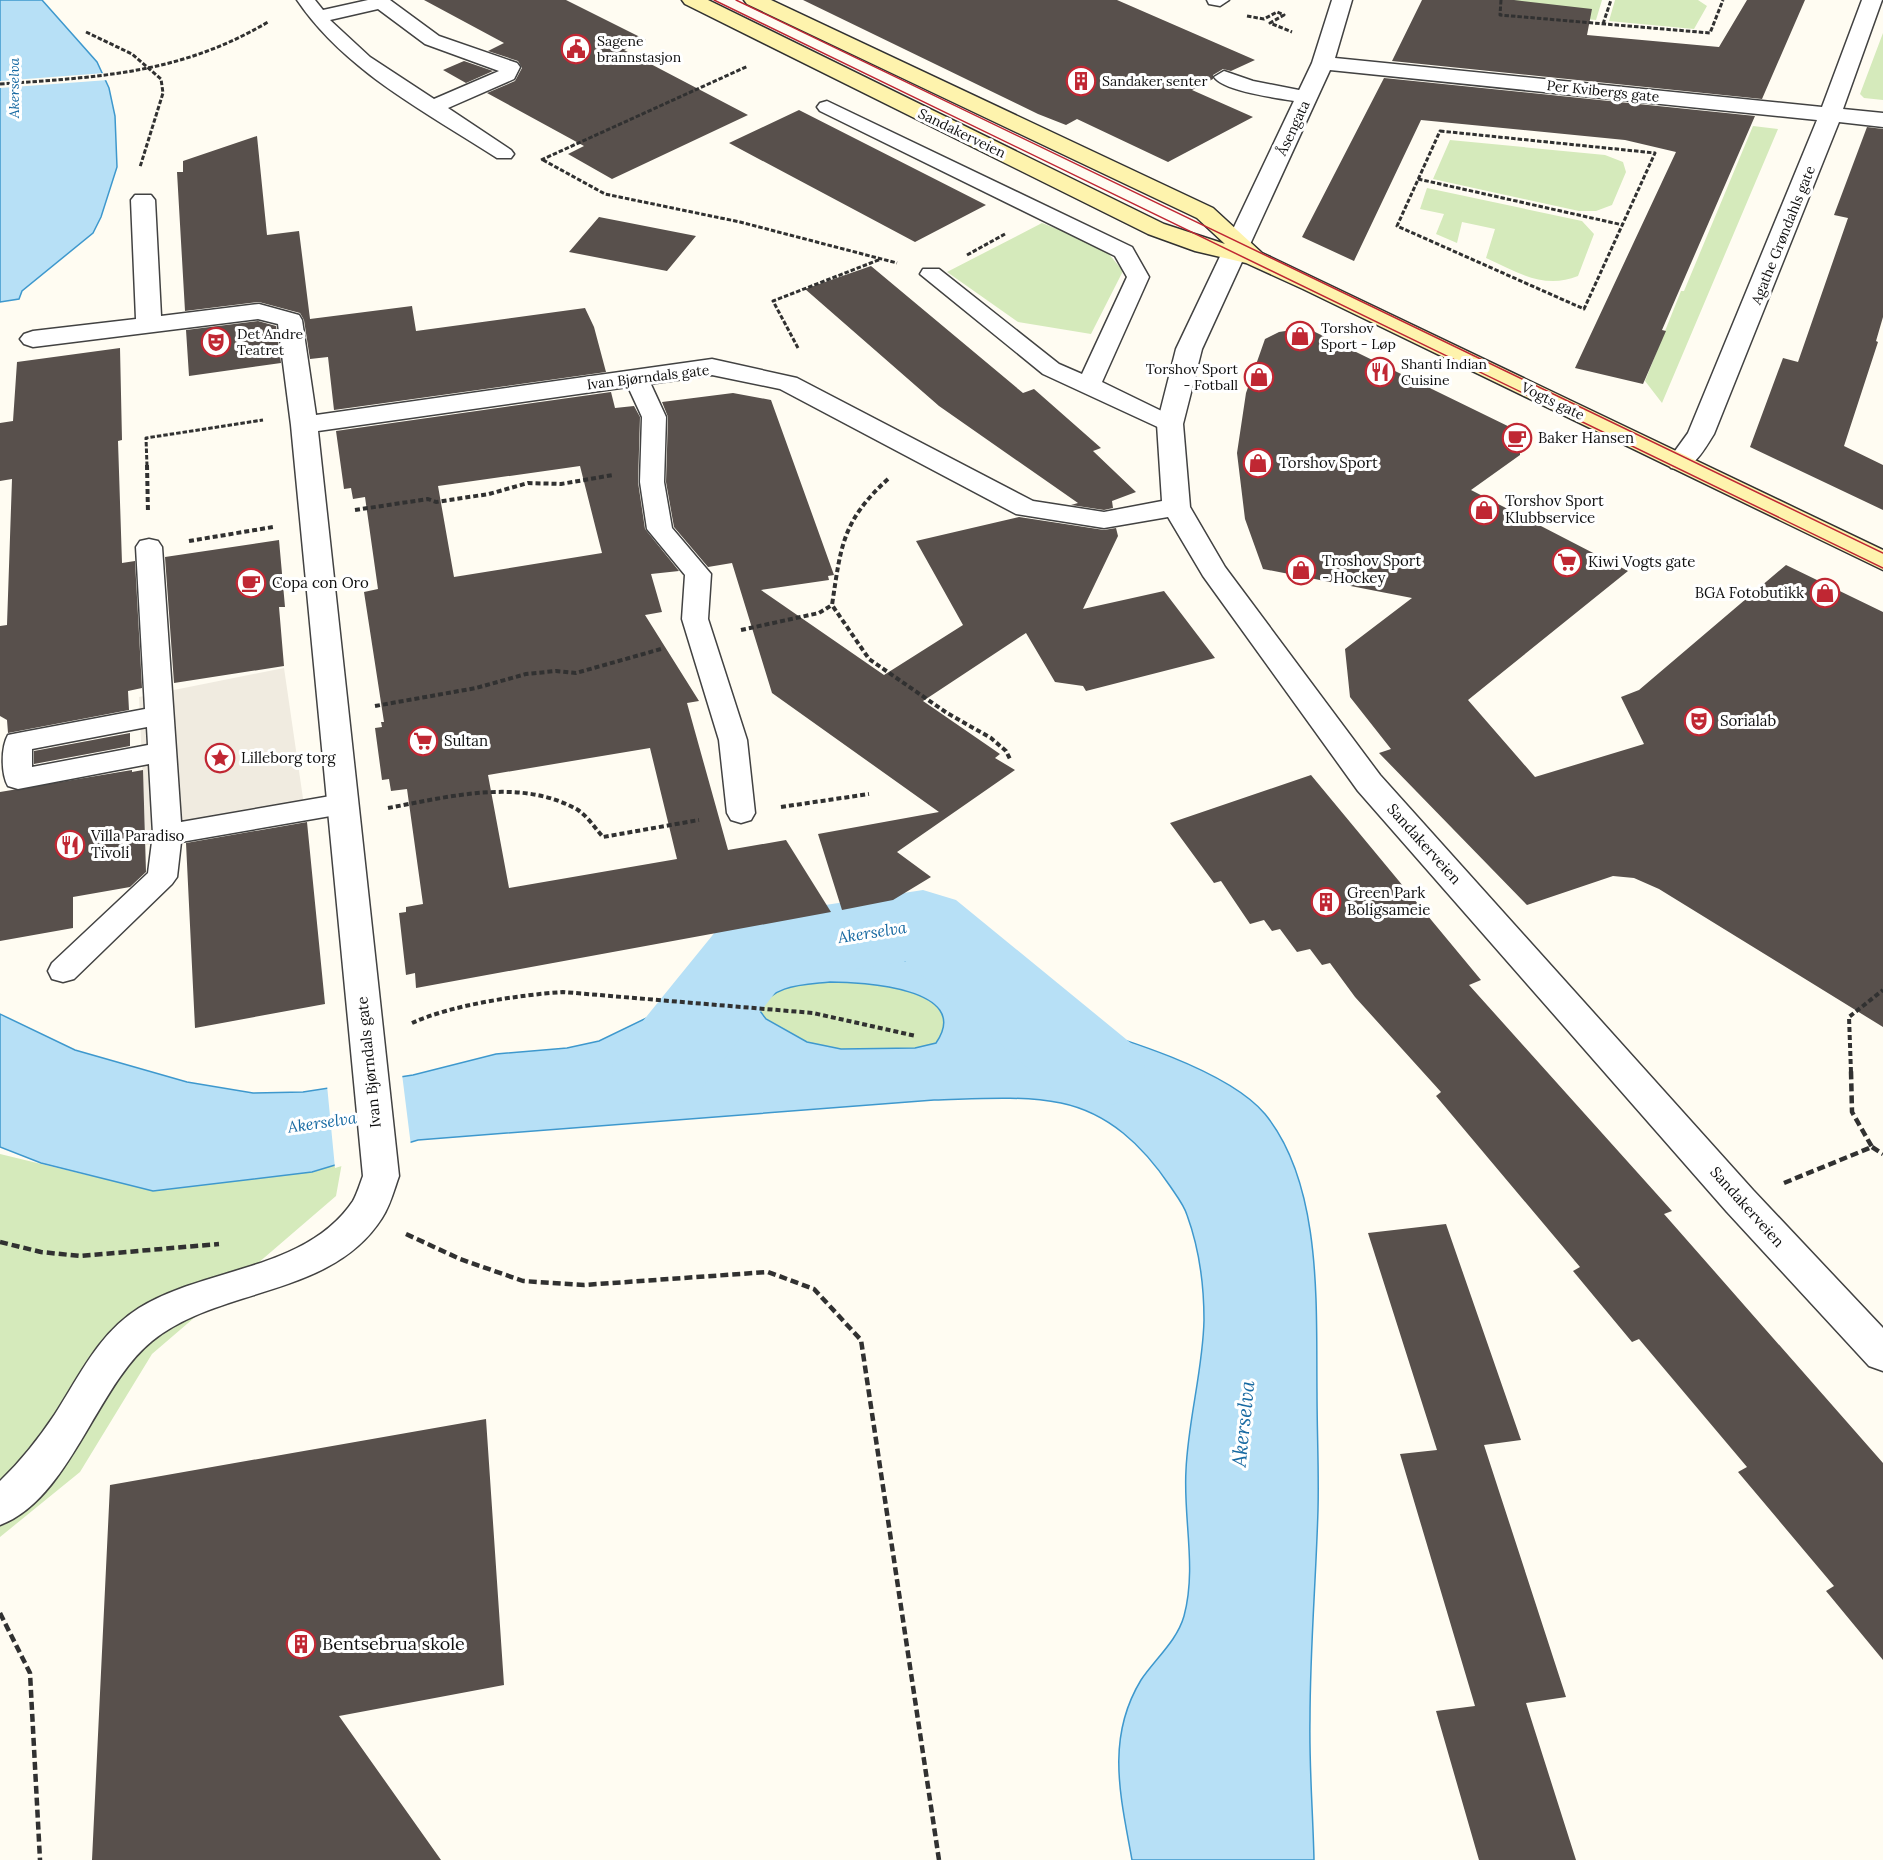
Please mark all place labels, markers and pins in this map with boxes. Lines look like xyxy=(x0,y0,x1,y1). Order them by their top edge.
place label: Sagene brannstasjon xyxy=(597,32,682,66)
public building icon: Sagene brannstasjon xyxy=(560,33,592,65)
building icon: Sandaker senter xyxy=(1065,65,1097,97)
place label: Sandaker senter xyxy=(1102,72,1208,90)
place label: Torshov Sport - Løp xyxy=(1321,319,1396,353)
shop icon: Torshov Sport - Løp xyxy=(1284,320,1316,352)
place label: Det Andre Teatret xyxy=(237,325,304,359)
theatre icon: Det Andre Teatret xyxy=(200,326,232,358)
place label: Shanti Indian Cuisine xyxy=(1401,355,1488,389)
restaurant icon: Shanti Indian Cuisine xyxy=(1364,356,1396,388)
place label: Torshov Sport - Fotball xyxy=(1146,360,1239,394)
shop icon: Torshov Sport - Fotball xyxy=(1243,361,1275,393)
cafe icon: Baker Hansen xyxy=(1501,422,1533,454)
place label: Baker Hansen xyxy=(1538,428,1634,447)
shop icon: Torshov Sport xyxy=(1242,447,1274,479)
place label: Torshov Sport xyxy=(1279,453,1378,472)
place label: Torshov Sport Klubbservice xyxy=(1505,491,1604,527)
shop icon: Torshov Sport Klubbservice xyxy=(1468,494,1500,526)
supermarket icon: Kiwi Vogts gate xyxy=(1551,546,1583,578)
place label: Troshov Sport - Hockey xyxy=(1322,551,1421,587)
place label: Kiwi Vogts gate xyxy=(1588,552,1695,571)
shop icon: Troshov Sport - Hockey xyxy=(1285,554,1317,586)
cafe icon: Copa con Oro xyxy=(235,567,267,599)
place label: Copa con Oro xyxy=(272,573,369,592)
shop icon: BGA Fotobutikk xyxy=(1809,577,1841,609)
place label: BGA Fotobutikk xyxy=(1695,583,1804,602)
theatre icon: Sorialab xyxy=(1683,705,1715,737)
place label: Sorialab xyxy=(1720,711,1777,730)
supermarket icon: Sultan xyxy=(407,725,439,757)
place label: Sultan xyxy=(444,731,488,750)
place icon: Lilleborg torg xyxy=(204,742,236,774)
place label: Lilleborg torg xyxy=(241,748,336,767)
place label: Villa Paradiso Tivoli xyxy=(90,826,185,862)
restaurant icon: Villa Paradiso Tivoli xyxy=(54,829,86,861)
place label: Green Park Boligsameie xyxy=(1347,883,1430,919)
building icon: Green Park Boligsameie xyxy=(1310,886,1342,918)
building icon: Bentsebrua skole xyxy=(285,1628,317,1660)
place label: Bentsebrua skole xyxy=(322,1632,465,1655)

